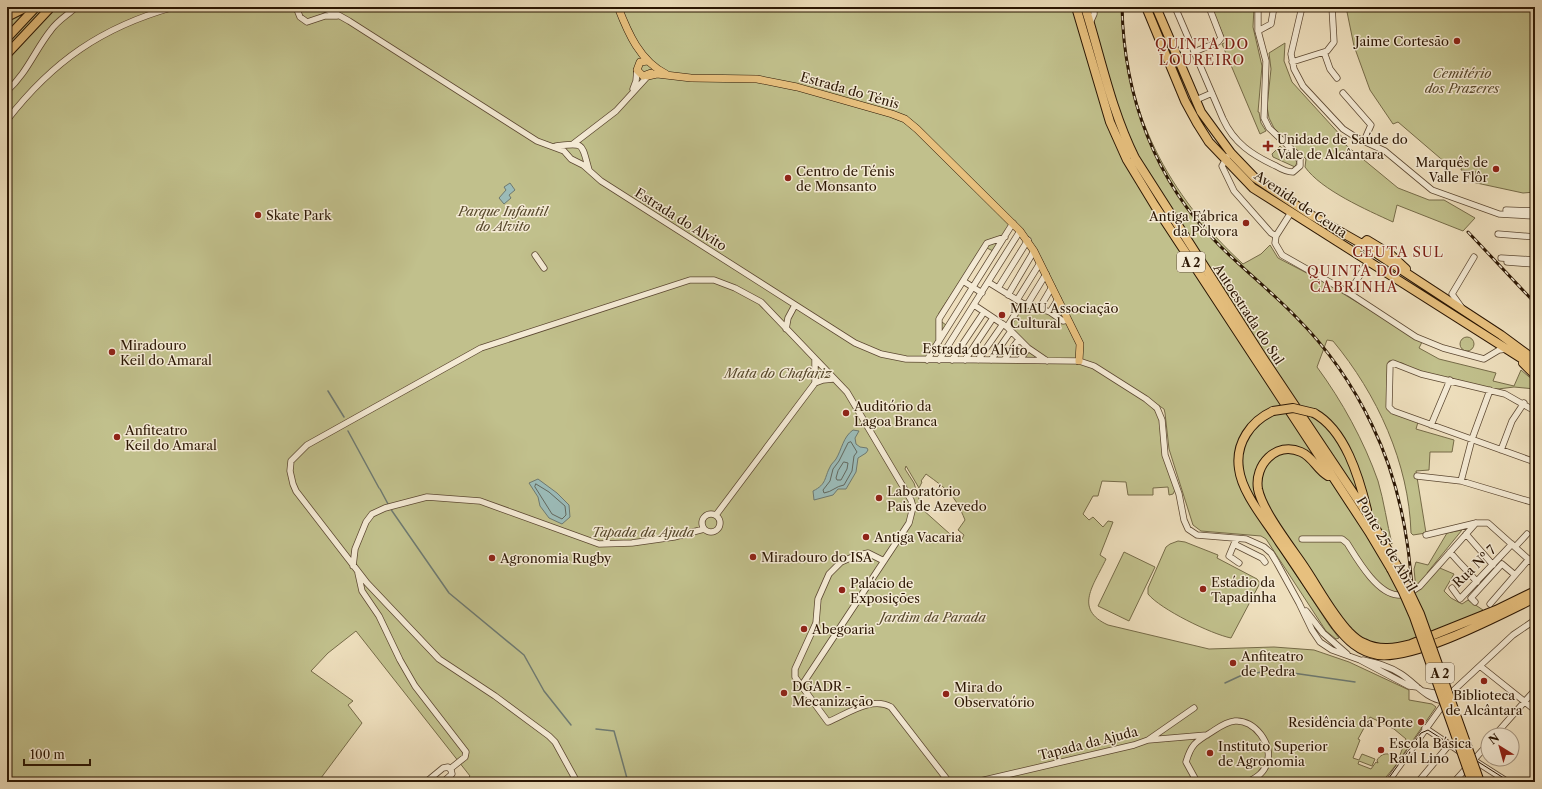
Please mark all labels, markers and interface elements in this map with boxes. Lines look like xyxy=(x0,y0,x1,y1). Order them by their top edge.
place label: Jaime Cortesão xyxy=(1353,33,1449,49)
district label: QUINTA DO LOUREIRO xyxy=(1155,35,1249,69)
marker: Jaime Cortesão xyxy=(1452,36,1462,46)
park label: Cemitério dos Prazeres xyxy=(1425,65,1500,96)
street label: Estrada do Ténis xyxy=(799,68,902,112)
place label: Unidade de Saúde do Vale de Alcântara xyxy=(1276,131,1408,162)
marker: Unidade de Saúde do Vale de Alcântara xyxy=(1262,140,1274,152)
place label: Marquês de Valle Flôr xyxy=(1415,154,1489,185)
place label: Centro de Ténis de Monsanto xyxy=(796,163,895,194)
marker: Marquês de Valle Flôr xyxy=(1491,164,1501,174)
street label: Avenida de Ceuta xyxy=(1251,167,1351,241)
marker: Centro de Ténis de Monsanto xyxy=(783,173,793,183)
street label: Estrada do Alvito xyxy=(632,184,730,254)
park label: Parque Infantil do Alvito xyxy=(457,203,550,234)
place label: Skate Park xyxy=(266,207,332,223)
place label: Antiga Fábrica da Pólvora xyxy=(1148,208,1238,239)
marker: Skate Park xyxy=(253,210,263,220)
marker: Antiga Fábrica da Pólvora xyxy=(1241,218,1251,228)
district label: CEUTA SUL xyxy=(1352,243,1444,261)
road number: A 2 xyxy=(1177,252,1205,272)
street label: Autoestrada do Sul xyxy=(1210,260,1288,367)
district label: QUINTA DO CABRINHA xyxy=(1307,262,1401,296)
place label: MIAU Associação Cultural xyxy=(1010,300,1118,331)
marker: MIAU Associação Cultural xyxy=(997,310,1007,320)
place label: Miradouro Keil do Amaral xyxy=(120,337,212,368)
street label: Estrada do Alvito xyxy=(922,340,1028,358)
marker: Miradouro Keil do Amaral xyxy=(107,347,117,357)
park label: Mata do Chafariz xyxy=(722,365,833,381)
place label: Auditório da Lagoa Branca xyxy=(853,398,938,429)
marker: Auditório da Lagoa Branca xyxy=(841,408,851,418)
place label: Anfiteatro Keil do Amaral xyxy=(124,422,217,453)
marker: Anfiteatro Keil do Amaral xyxy=(112,432,122,442)
place label: Laboratório Pais de Azevedo xyxy=(887,483,987,514)
marker: Laboratório Pais de Azevedo xyxy=(874,493,884,503)
street label: Ponte 25 de Abril xyxy=(1353,494,1421,594)
park label: Tapada da Ajuda xyxy=(592,524,695,540)
place label: Antiga Vacaria xyxy=(873,529,962,545)
marker: Antiga Vacaria xyxy=(861,532,871,542)
street label: Rua Nº 7 xyxy=(1449,541,1499,590)
place label: Miradouro do ISA xyxy=(761,549,873,565)
place label: Agronomia Rugby xyxy=(499,550,612,566)
marker: Miradouro do ISA xyxy=(748,552,758,562)
marker: Agronomia Rugby xyxy=(487,553,497,563)
place label: Estádio da Tapadinha xyxy=(1211,574,1276,605)
place label: Palácio de Exposições xyxy=(850,575,920,606)
marker: Estádio da Tapadinha xyxy=(1198,584,1208,594)
marker: Palácio de Exposições xyxy=(837,585,847,595)
park label: Jardim da Parada xyxy=(876,609,986,625)
place label: Abegoaria xyxy=(811,621,875,637)
marker: Abegoaria xyxy=(799,624,809,634)
place label: Anfiteatro de Pedra xyxy=(1240,648,1304,679)
marker: Anfiteatro de Pedra xyxy=(1228,658,1238,668)
road number: A 2 xyxy=(1426,663,1454,683)
marker: Biblioteca de Alcântara xyxy=(1479,676,1489,686)
place label: DGADR - Mecanização xyxy=(792,678,873,709)
place label: Mira do Observatório xyxy=(954,679,1035,710)
place label: Biblioteca de Alcântara xyxy=(1445,687,1523,718)
marker: DGADR - Mecanização xyxy=(779,688,789,698)
marker: Mira do Observatório xyxy=(941,689,951,699)
place label: Residência da Ponte xyxy=(1288,714,1413,730)
marker: Residência da Ponte xyxy=(1416,717,1426,727)
street label: Tapada da Ajuda xyxy=(1037,723,1140,763)
north arrow xyxy=(1480,727,1520,767)
text: N xyxy=(1486,730,1502,747)
place label: Escola Básica Raúl Lino xyxy=(1389,735,1472,766)
place label: Instituto Superior de Agronomia xyxy=(1218,738,1328,769)
scale bar xyxy=(24,741,90,767)
marker: Escola Básica Raúl Lino xyxy=(1376,745,1386,755)
text: 100 m xyxy=(30,747,65,762)
marker: Instituto Superior de Agronomia xyxy=(1205,748,1215,758)

